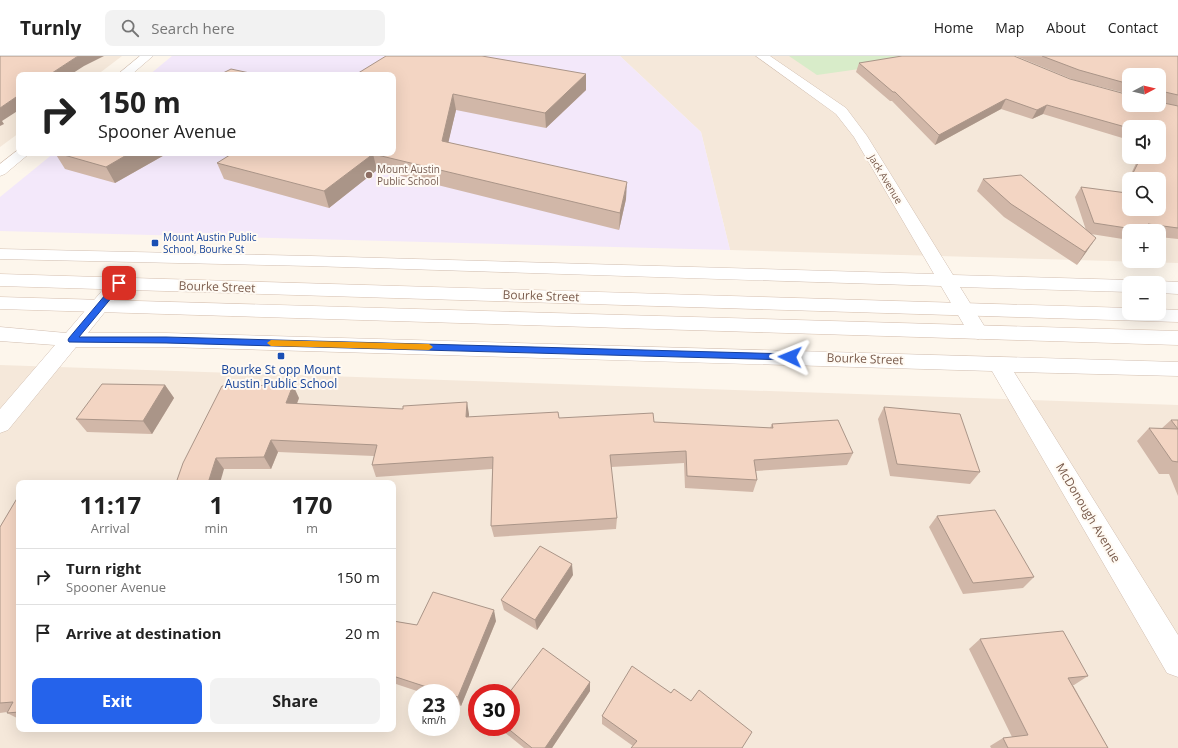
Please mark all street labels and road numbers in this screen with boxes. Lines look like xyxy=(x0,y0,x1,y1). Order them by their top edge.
street label: Jack Avenue xyxy=(865,151,907,207)
street label: Bourke Street xyxy=(178,277,256,296)
street label: Bourke Street xyxy=(502,286,580,305)
street label: Bourke Street xyxy=(826,349,904,368)
street label: McDonough Avenue xyxy=(1052,460,1125,566)

